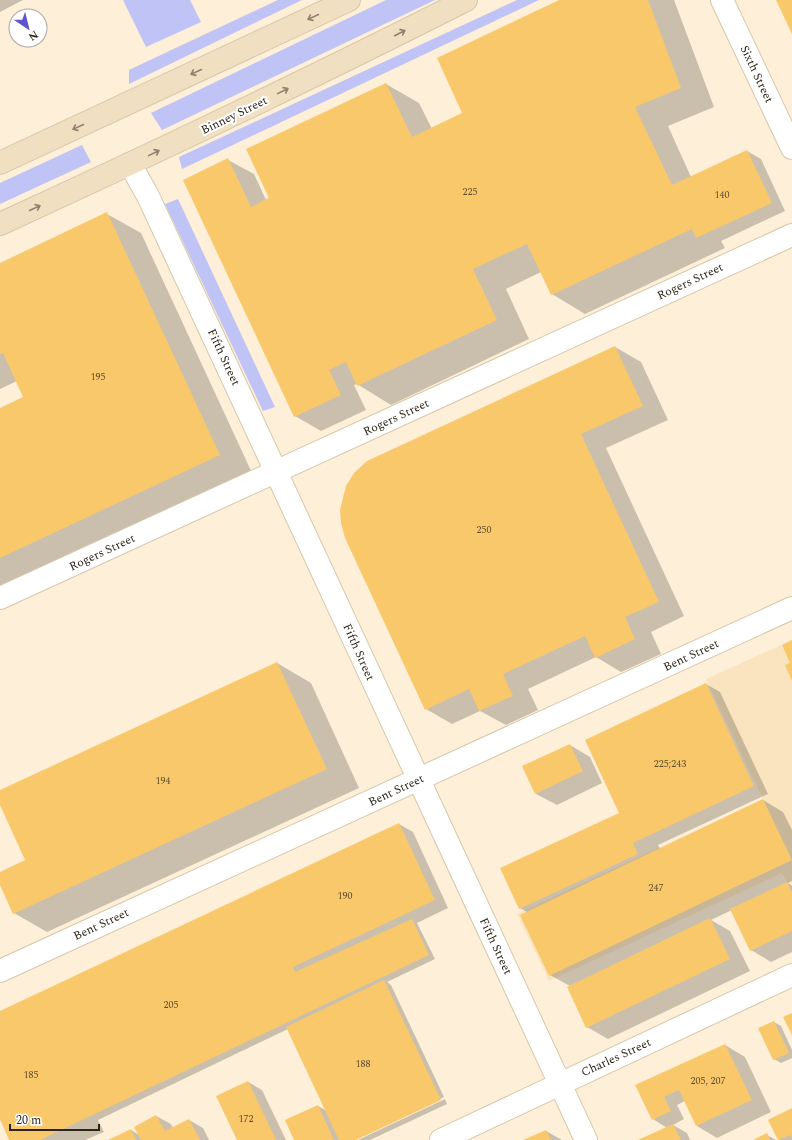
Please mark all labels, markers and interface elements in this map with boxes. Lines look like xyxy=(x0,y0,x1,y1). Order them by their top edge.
north arrow xyxy=(8,8,48,48)
one-way arrow xyxy=(308,14,320,21)
text: N xyxy=(25,26,42,45)
one-way arrow xyxy=(394,29,406,37)
street label: Sixth Street xyxy=(735,42,778,106)
one-way arrow xyxy=(190,69,202,76)
one-way arrow xyxy=(277,87,289,94)
street label: Binney Street xyxy=(198,91,271,140)
one-way arrow xyxy=(72,124,84,131)
one-way arrow xyxy=(147,149,159,156)
house number: 225 xyxy=(463,184,478,200)
house number: 140 xyxy=(715,187,730,203)
one-way arrow xyxy=(29,204,41,211)
street label: Rogers Street xyxy=(654,258,726,305)
street label: Fifth Street xyxy=(202,326,245,389)
house number: 195 xyxy=(91,369,106,385)
street label: Rogers Street xyxy=(360,394,432,441)
house number: 250 xyxy=(477,522,492,538)
street label: Rogers Street xyxy=(66,529,138,576)
street label: Fifth Street xyxy=(337,621,380,684)
street label: Bent Street xyxy=(660,634,722,677)
house number: 225;243 xyxy=(654,756,686,772)
street label: Bent Street xyxy=(365,769,427,812)
house number: 194 xyxy=(156,773,171,789)
house number: 247 xyxy=(649,880,664,896)
house number: 190 xyxy=(338,888,353,904)
street label: Bent Street xyxy=(70,903,132,946)
street label: Fifth Street xyxy=(474,915,517,978)
house number: 205 xyxy=(164,997,179,1013)
street label: Charles Street xyxy=(578,1033,654,1082)
house number: 188 xyxy=(356,1056,371,1072)
house number: 185 xyxy=(24,1067,39,1083)
house number: 205, 207 xyxy=(691,1073,726,1089)
scale bar xyxy=(10,1106,99,1132)
text: 20 m xyxy=(16,1111,41,1130)
house number: 172 xyxy=(239,1111,254,1127)

